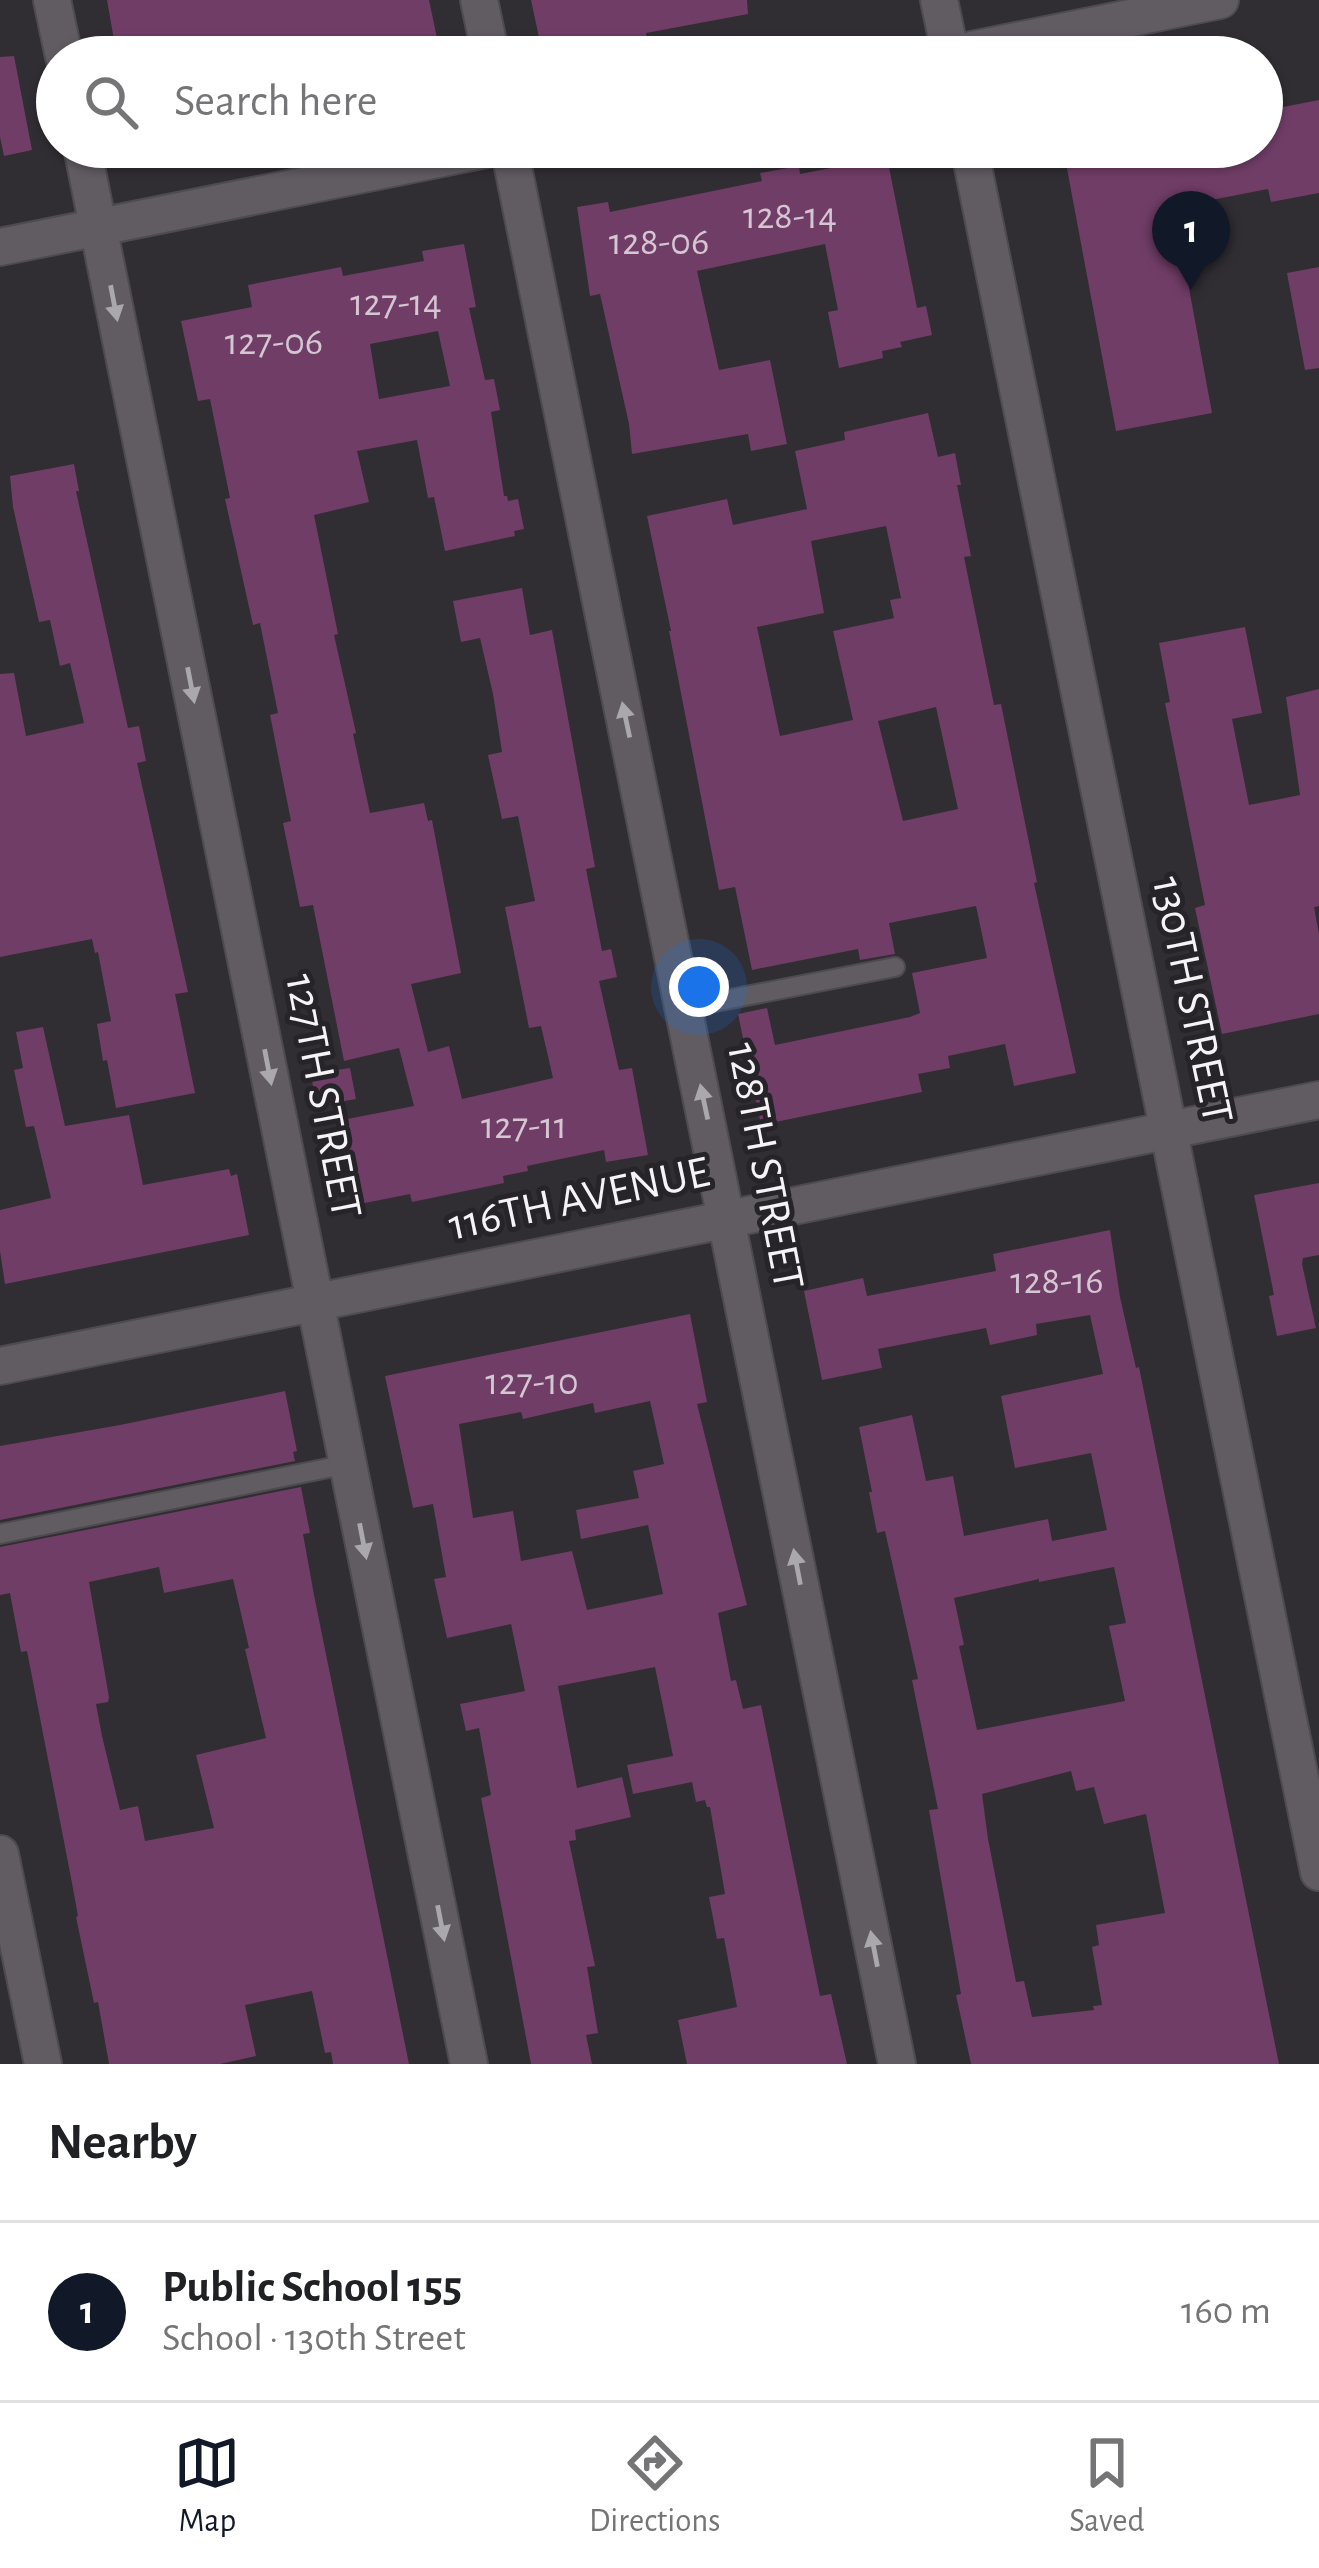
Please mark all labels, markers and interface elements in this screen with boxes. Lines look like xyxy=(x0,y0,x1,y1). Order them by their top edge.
search box xyxy=(36,36,1283,168)
icon: search xyxy=(78,69,144,135)
text: Search here xyxy=(174,79,377,124)
pin: 1 xyxy=(1152,191,1230,290)
house number: 128-14 xyxy=(743,197,837,236)
house number: 128-06 xyxy=(609,223,709,262)
one-way arrow xyxy=(105,284,124,322)
house number: 127-14 xyxy=(350,284,442,323)
house number: 127-06 xyxy=(225,323,323,362)
one-way arrow xyxy=(182,667,201,705)
one-way arrow xyxy=(615,701,634,739)
street label: 130TH STREET xyxy=(1144,873,1240,1127)
your location xyxy=(669,957,729,1017)
street label: 127TH STREET xyxy=(277,970,369,1222)
street label: 128TH STREET xyxy=(719,1039,811,1293)
one-way arrow xyxy=(259,1049,278,1087)
one-way arrow xyxy=(693,1083,712,1121)
house number: 127-11 xyxy=(481,1107,567,1146)
street label: 116TH AVENUE xyxy=(445,1149,713,1249)
house number: 128-16 xyxy=(1010,1262,1104,1301)
house number: 127-10 xyxy=(485,1363,579,1402)
one-way arrow xyxy=(354,1523,373,1560)
one-way arrow xyxy=(787,1548,806,1585)
one-way arrow xyxy=(432,1905,451,1943)
one-way arrow xyxy=(864,1930,883,1968)
text: Nearby xyxy=(48,2117,197,2168)
text: Public School 155 xyxy=(162,2265,462,2310)
text: 1 xyxy=(80,2292,94,2331)
text: 160 m xyxy=(1181,2292,1271,2331)
text: School · 130th Street xyxy=(162,2319,466,2358)
tab: Map xyxy=(174,2430,240,2542)
tab: Directions xyxy=(589,2430,720,2542)
tab: Saved xyxy=(1069,2430,1145,2542)

